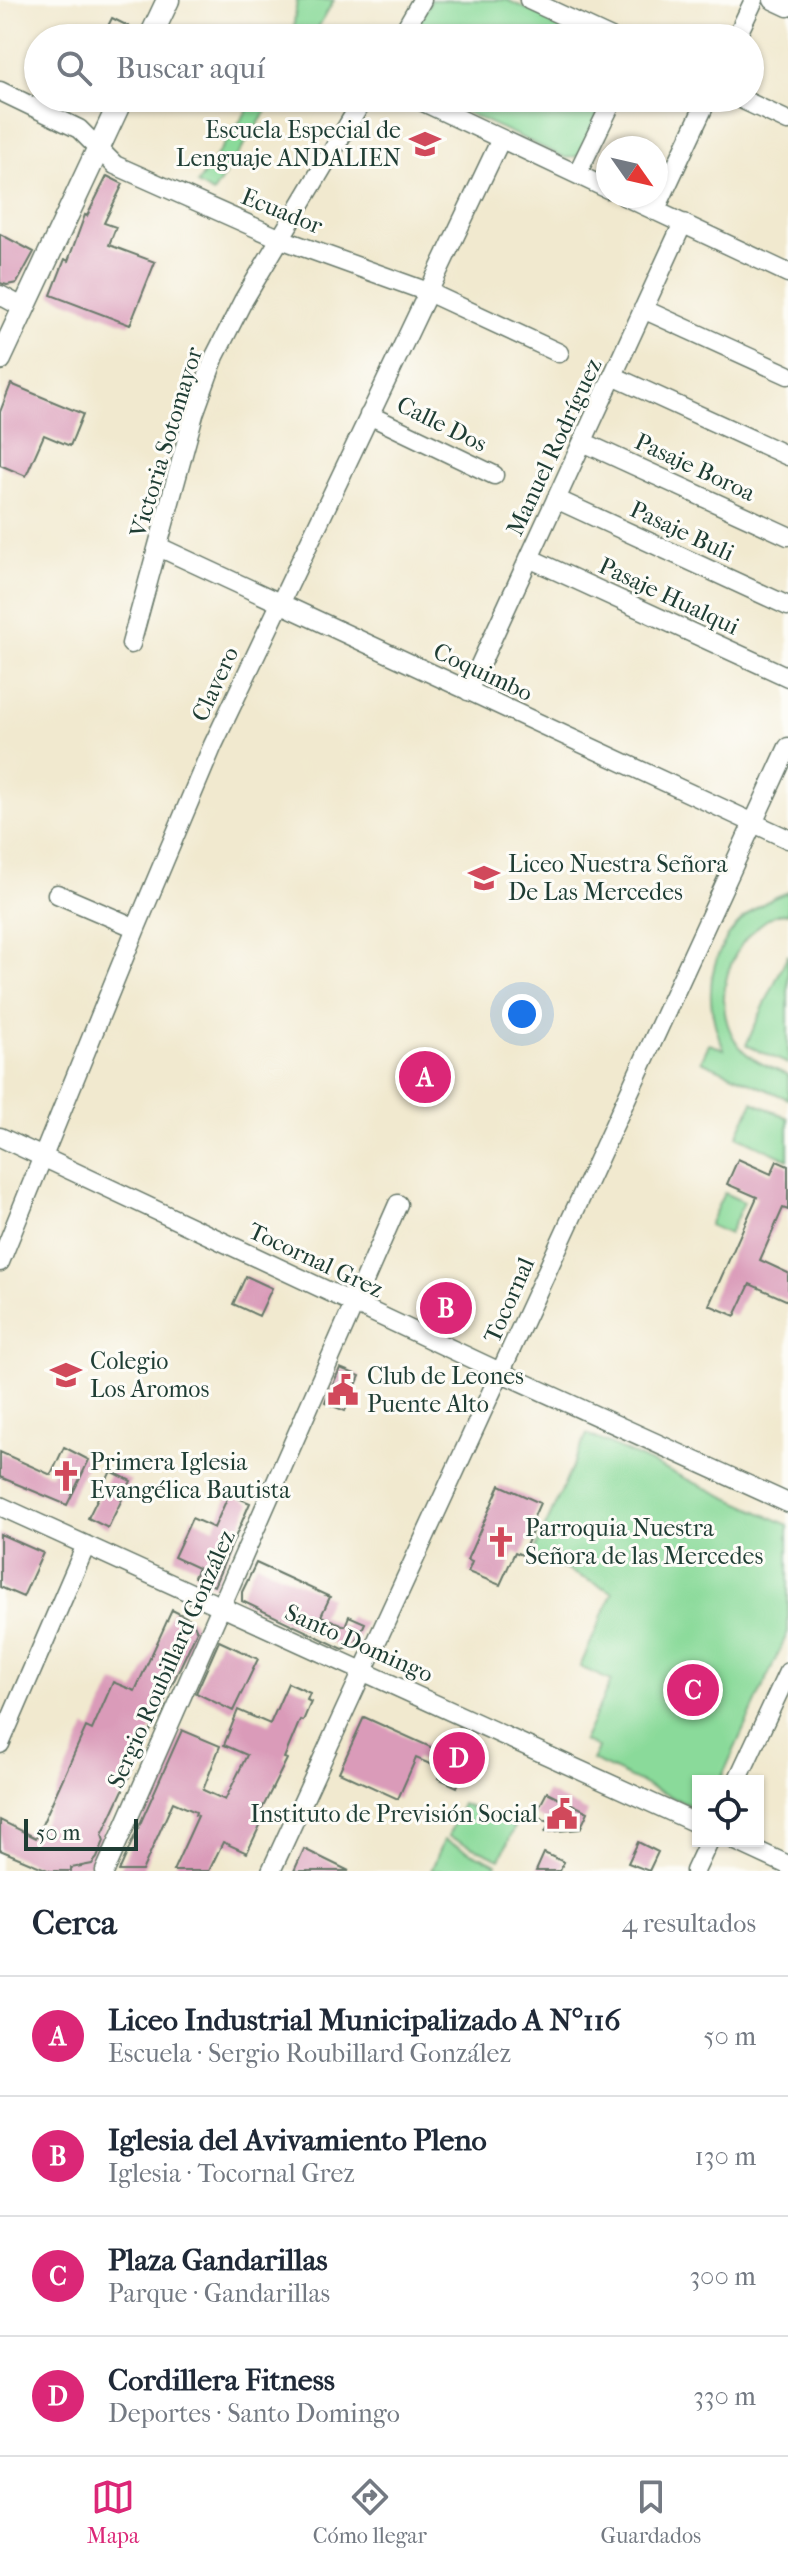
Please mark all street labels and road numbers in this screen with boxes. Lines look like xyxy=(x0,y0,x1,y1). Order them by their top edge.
street label: Ecuador xyxy=(237,182,327,240)
street label: Victoria Sotomayor xyxy=(123,343,208,541)
street label: Manuel Rodríguez xyxy=(501,354,608,540)
street label: Calle Dos xyxy=(392,390,492,458)
street label: Pasaje Boroa xyxy=(630,427,760,507)
street label: Pasaje Buli xyxy=(626,495,738,567)
street label: Pasaje Hualqui xyxy=(594,551,744,641)
street label: Coquimbo xyxy=(429,637,537,707)
street label: Clavero xyxy=(186,642,244,726)
street label: Tocornal Grez xyxy=(244,1217,388,1304)
street label: Tocornal xyxy=(478,1253,540,1347)
street label: Sergio Roubillard González xyxy=(101,1525,241,1792)
street label: Santo Domingo xyxy=(280,1598,438,1688)

